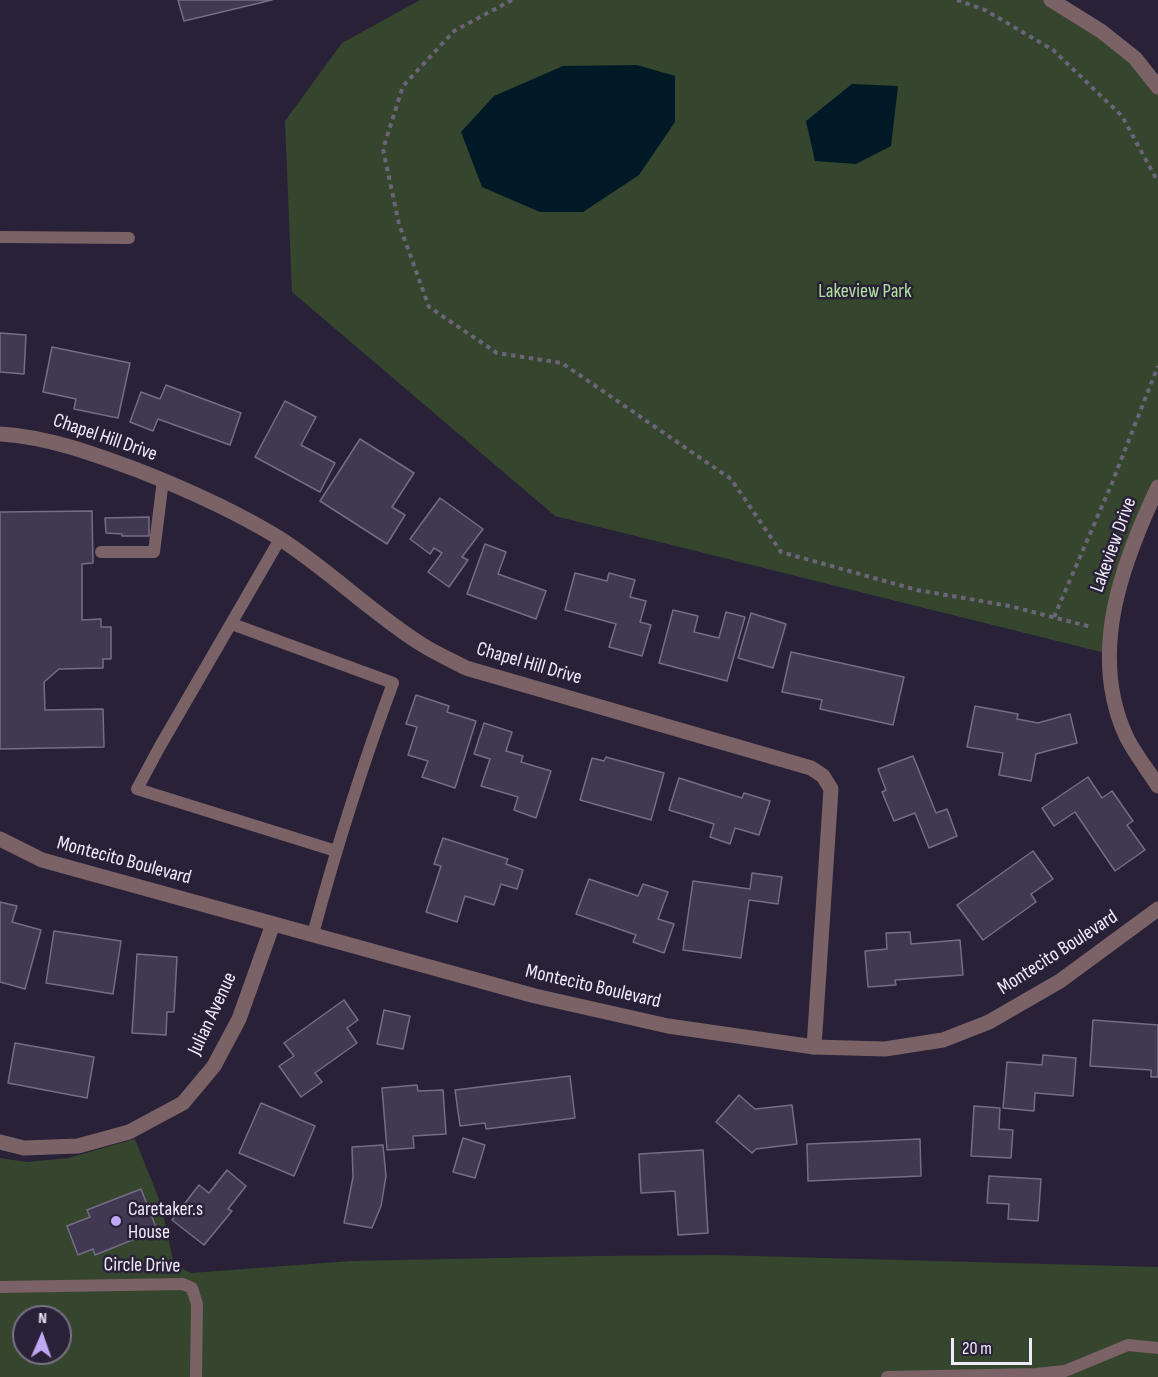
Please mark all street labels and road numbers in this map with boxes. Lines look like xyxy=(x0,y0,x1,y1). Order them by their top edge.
street label: Chapel Hill Drive xyxy=(50,409,160,467)
street label: Lakeview Drive xyxy=(1086,494,1142,596)
street label: Chapel Hill Drive xyxy=(473,637,585,691)
street label: Montecito Boulevard xyxy=(54,832,194,890)
street label: Montecito Boulevard xyxy=(994,905,1122,1001)
street label: Montecito Boulevard xyxy=(523,960,663,1014)
street label: Julian Avenue xyxy=(183,969,243,1059)
street label: Circle Drive xyxy=(103,1253,181,1279)

